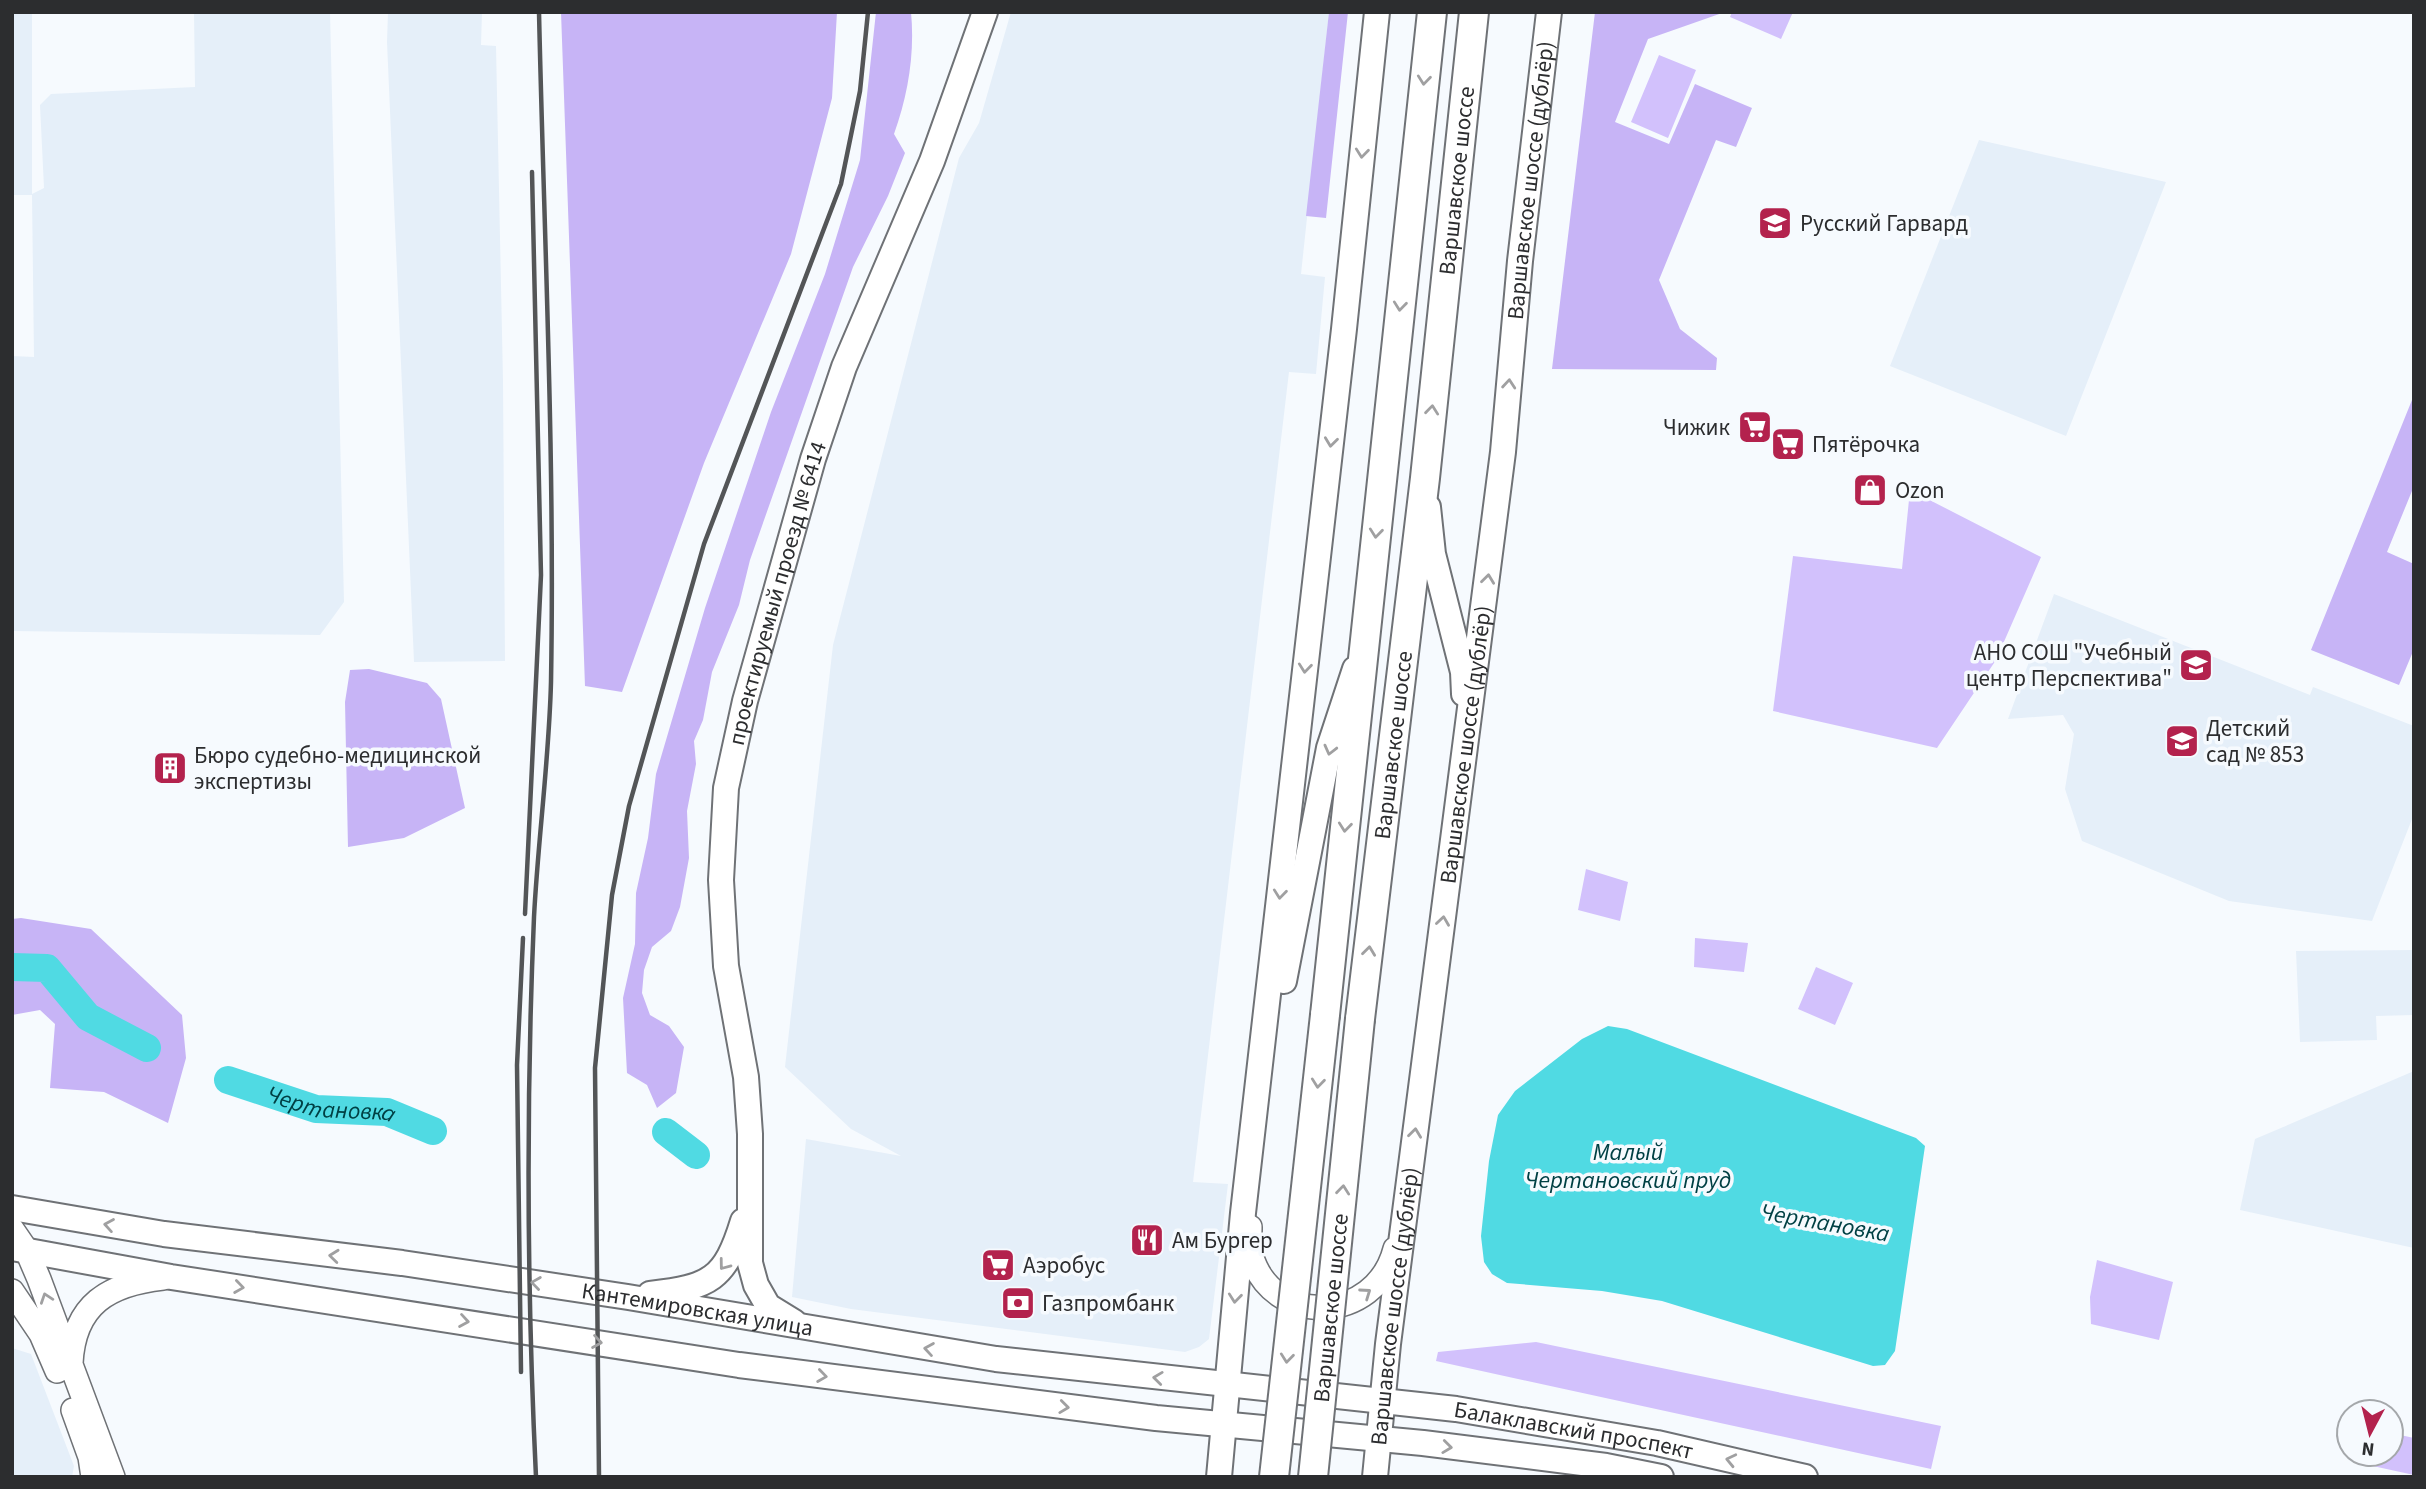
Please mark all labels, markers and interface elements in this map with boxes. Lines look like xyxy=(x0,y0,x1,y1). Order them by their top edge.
street label: Варшавское шоссе (дублёр) xyxy=(1498,39,1562,321)
one-way arrow xyxy=(1417,74,1432,86)
street label: Варшавское шоссе xyxy=(1430,85,1483,277)
one-way arrow xyxy=(1355,147,1370,159)
school or university icon: Русский Гарвард xyxy=(1756,204,1794,242)
place label: Русский Гарвард xyxy=(1800,207,1968,240)
one-way arrow xyxy=(1393,301,1408,312)
one-way arrow xyxy=(1501,378,1516,389)
one-way arrow xyxy=(1424,404,1439,415)
supermarket icon: Чижик xyxy=(1736,408,1774,446)
place label: Чижик xyxy=(1663,411,1731,444)
supermarket icon: Пятёрочка xyxy=(1769,425,1807,463)
place label: Пятёрочка xyxy=(1812,428,1920,461)
one-way arrow xyxy=(1324,436,1339,448)
street label: проектируемый проезд № 6414 xyxy=(719,437,834,748)
shop icon: Ozon xyxy=(1851,471,1889,509)
place label: Ozon xyxy=(1895,474,1945,507)
one-way arrow xyxy=(1369,527,1384,538)
one-way arrow xyxy=(1480,573,1495,585)
street label: Варшавское шоссе (дублёр) xyxy=(1431,604,1500,886)
place label: АНО СОШ "Учебный центр Перспектива" xyxy=(1966,636,2172,695)
school or university icon: АНО СОШ "Учебный центр Перспектива" xyxy=(2177,646,2215,684)
street label: Варшавское шоссе xyxy=(1365,649,1421,841)
one-way arrow xyxy=(1298,662,1313,674)
place label: Детский сад № 853 xyxy=(2206,712,2304,771)
school or university icon: Детский сад № 853 xyxy=(2163,722,2201,760)
place label: Бюро судебно-медицинской экспертизы xyxy=(194,739,481,798)
one-way arrow xyxy=(1324,743,1338,755)
building icon: Бюро судебно-медицинской экспертизы xyxy=(151,749,189,787)
one-way arrow xyxy=(1338,822,1353,833)
one-way arrow xyxy=(1272,888,1287,900)
one-way arrow xyxy=(1436,915,1451,926)
one-way arrow xyxy=(1361,945,1376,957)
water label: Чертановка xyxy=(262,1076,402,1132)
one-way arrow xyxy=(1310,1077,1325,1089)
one-way arrow xyxy=(1408,1127,1423,1139)
water label: Малый Чертановский пруд xyxy=(1525,1135,1731,1198)
street label: Варшавское шоссе (дублёр) xyxy=(1362,1165,1427,1447)
one-way arrow xyxy=(1335,1184,1350,1195)
water label: Чертановка xyxy=(1758,1194,1892,1252)
street label: Варшавское шоссе xyxy=(1304,1212,1356,1404)
one-way arrow xyxy=(103,1218,115,1233)
restaurant icon: Ам Бургер xyxy=(1128,1221,1166,1259)
place label: Ам Бургер xyxy=(1172,1224,1273,1257)
supermarket icon: Аэробус xyxy=(979,1246,1017,1284)
one-way arrow xyxy=(328,1248,340,1263)
place label: Аэробус xyxy=(1023,1249,1105,1282)
one-way arrow xyxy=(720,1257,732,1269)
street label: Кантемировская улица xyxy=(580,1274,816,1344)
one-way arrow xyxy=(531,1276,542,1291)
one-way arrow xyxy=(233,1279,245,1294)
bank icon: Газпромбанк xyxy=(999,1284,1037,1322)
place label: Газпромбанк xyxy=(1042,1287,1175,1320)
one-way arrow xyxy=(1358,1289,1371,1301)
one-way arrow xyxy=(1227,1292,1242,1304)
one-way arrow xyxy=(40,1293,54,1305)
one-way arrow xyxy=(458,1313,470,1328)
one-way arrow xyxy=(591,1334,603,1349)
one-way arrow xyxy=(923,1341,935,1356)
one-way arrow xyxy=(1280,1352,1295,1363)
one-way arrow xyxy=(816,1368,828,1383)
one-way arrow xyxy=(1152,1371,1164,1386)
street label: Балаклавский проспект xyxy=(1452,1392,1697,1467)
north arrow xyxy=(2335,1398,2405,1468)
one-way arrow xyxy=(1058,1400,1070,1415)
text: N xyxy=(2360,1434,2376,1463)
one-way arrow xyxy=(1441,1439,1453,1454)
one-way arrow xyxy=(1725,1454,1737,1468)

